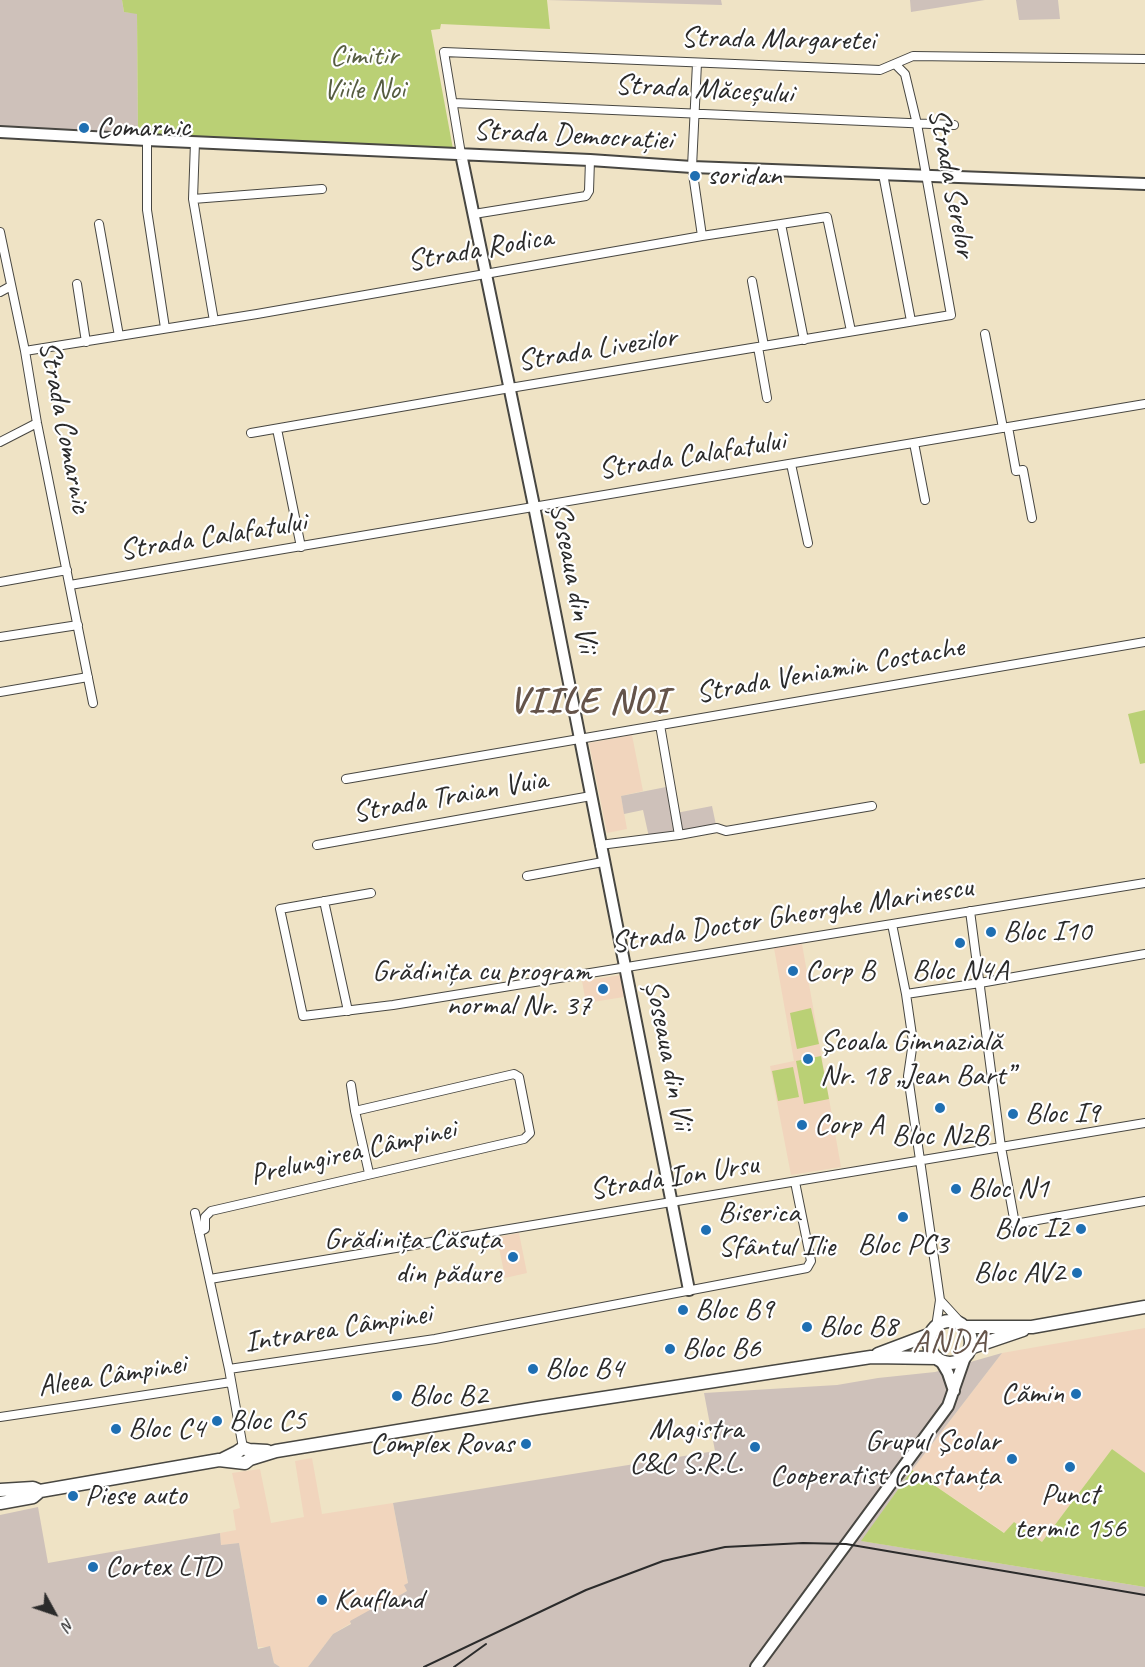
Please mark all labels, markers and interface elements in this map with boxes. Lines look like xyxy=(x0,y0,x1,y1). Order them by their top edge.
street label: Strada Margaretei xyxy=(681,20,875,60)
park label: Cimitir Viile Noi xyxy=(323,38,405,109)
street label: Strada Măceșului xyxy=(614,67,794,113)
street label: Strada Serelor xyxy=(919,106,983,260)
place label: Comarnic xyxy=(96,110,190,146)
street label: Strada Democrației xyxy=(472,113,674,159)
marker: Comarnic xyxy=(77,121,91,135)
place label: soridan xyxy=(707,158,782,194)
marker: soridan xyxy=(688,169,702,183)
street label: Strada Rodica xyxy=(405,220,555,280)
street label: Strada Livezilor xyxy=(515,320,679,380)
street label: Strada Comarnic xyxy=(30,338,98,516)
street label: Strada Calafatului xyxy=(596,423,788,489)
street label: Șoseaua din Vii xyxy=(541,500,605,656)
street label: Strada Calafatului xyxy=(117,504,309,570)
street label: Strada Veniamin Costache xyxy=(693,630,967,712)
district label: VIILE NOI xyxy=(510,681,668,725)
street label: Strada Traian Vuia xyxy=(350,762,550,832)
street label: Strada Doctor Gheorghe Marinescu xyxy=(609,870,975,962)
place label: Bloc I10 xyxy=(1003,914,1091,950)
marker: Bloc I10 xyxy=(984,925,998,939)
marker: Bloc N4A xyxy=(953,936,967,950)
place label: Corp B xyxy=(805,953,875,989)
place label: Bloc N4A xyxy=(912,953,1008,989)
place label: Grădinița cu program normal Nr. 37 xyxy=(372,954,591,1024)
marker: Corp B xyxy=(786,964,800,978)
street label: Șoseaua din Vii xyxy=(636,977,700,1133)
marker: Grădinița cu program normal Nr. 37 xyxy=(596,982,610,996)
place label: Școala Gimnazială Nr. 18 „Jean Bart” xyxy=(820,1024,1013,1094)
marker: Școala Gimnazială Nr. 18 „Jean Bart” xyxy=(801,1052,815,1066)
place label: Bloc I9 xyxy=(1025,1096,1100,1132)
marker: Bloc N2B xyxy=(933,1101,947,1115)
place label: Corp A xyxy=(814,1107,883,1143)
marker: Bloc I9 xyxy=(1006,1107,1020,1121)
street label: Prelungirea Câmpinei xyxy=(247,1112,459,1194)
marker: Corp A xyxy=(795,1118,809,1132)
place label: Bloc N2B xyxy=(892,1118,988,1154)
street label: Strada Ion Ursu xyxy=(587,1147,761,1209)
place label: Bloc N1 xyxy=(968,1171,1049,1207)
marker: Bloc N1 xyxy=(949,1182,963,1196)
place label: Biserica Sfântul Ilie xyxy=(718,1195,835,1266)
marker: Bloc PC3 xyxy=(896,1210,910,1224)
place label: Bloc I2 xyxy=(994,1211,1069,1247)
place label: Grădinița Căsuța din pădure xyxy=(324,1222,501,1292)
marker: Bloc I2 xyxy=(1074,1222,1088,1236)
marker: Biserica Sfântul Ilie xyxy=(699,1223,713,1237)
place label: Bloc PC3 xyxy=(857,1227,949,1263)
marker: Grădinița Căsuța din pădure xyxy=(506,1250,520,1264)
place label: Bloc AV2 xyxy=(974,1255,1065,1291)
marker: Bloc AV2 xyxy=(1070,1266,1084,1280)
place label: Bloc B9 xyxy=(695,1292,773,1328)
street label: Intrarea Câmpinei xyxy=(242,1296,434,1362)
marker: Bloc B9 xyxy=(676,1303,690,1317)
place label: Bloc B8 xyxy=(819,1309,897,1345)
marker: Bloc B8 xyxy=(800,1320,814,1334)
district label: ANDA xyxy=(912,1324,988,1362)
place label: Bloc B6 xyxy=(682,1331,760,1367)
marker: Bloc B6 xyxy=(663,1342,677,1356)
street label: Aleea Câmpinei xyxy=(36,1347,188,1405)
place label: Bloc B4 xyxy=(545,1351,623,1387)
marker: Bloc B4 xyxy=(526,1362,540,1376)
place label: Cămin xyxy=(1001,1376,1064,1412)
place label: Bloc B2 xyxy=(409,1378,487,1414)
marker: Cămin xyxy=(1069,1387,1083,1401)
marker: Bloc B2 xyxy=(390,1389,404,1403)
place label: Bloc C5 xyxy=(229,1403,306,1439)
place label: Bloc C4 xyxy=(128,1411,205,1447)
place label: Magistra C&C S.R.L. xyxy=(629,1412,743,1482)
marker: Bloc C5 xyxy=(210,1414,224,1428)
marker: Bloc C4 xyxy=(109,1422,123,1436)
place label: Grupul Școlar Cooperatist Constanța xyxy=(770,1424,1000,1494)
place label: Complex Rovas xyxy=(370,1426,514,1462)
marker: Complex Rovas xyxy=(519,1437,533,1451)
marker: Magistra C&C S.R.L. xyxy=(748,1440,762,1454)
marker: Grupul Școlar Cooperatist Constanța xyxy=(1005,1452,1019,1466)
marker: Punct termic 156 xyxy=(1063,1460,1077,1474)
place label: Punct termic 156 xyxy=(1014,1477,1126,1547)
place label: Piese auto xyxy=(85,1478,187,1514)
marker: Piese auto xyxy=(66,1489,80,1503)
place label: Cortex LTD xyxy=(105,1549,220,1585)
marker: Cortex LTD xyxy=(86,1560,100,1574)
place label: Kaufland xyxy=(334,1582,423,1618)
north arrow xyxy=(24,1583,84,1643)
marker: Kaufland xyxy=(315,1593,329,1607)
text: N xyxy=(57,1614,79,1635)

